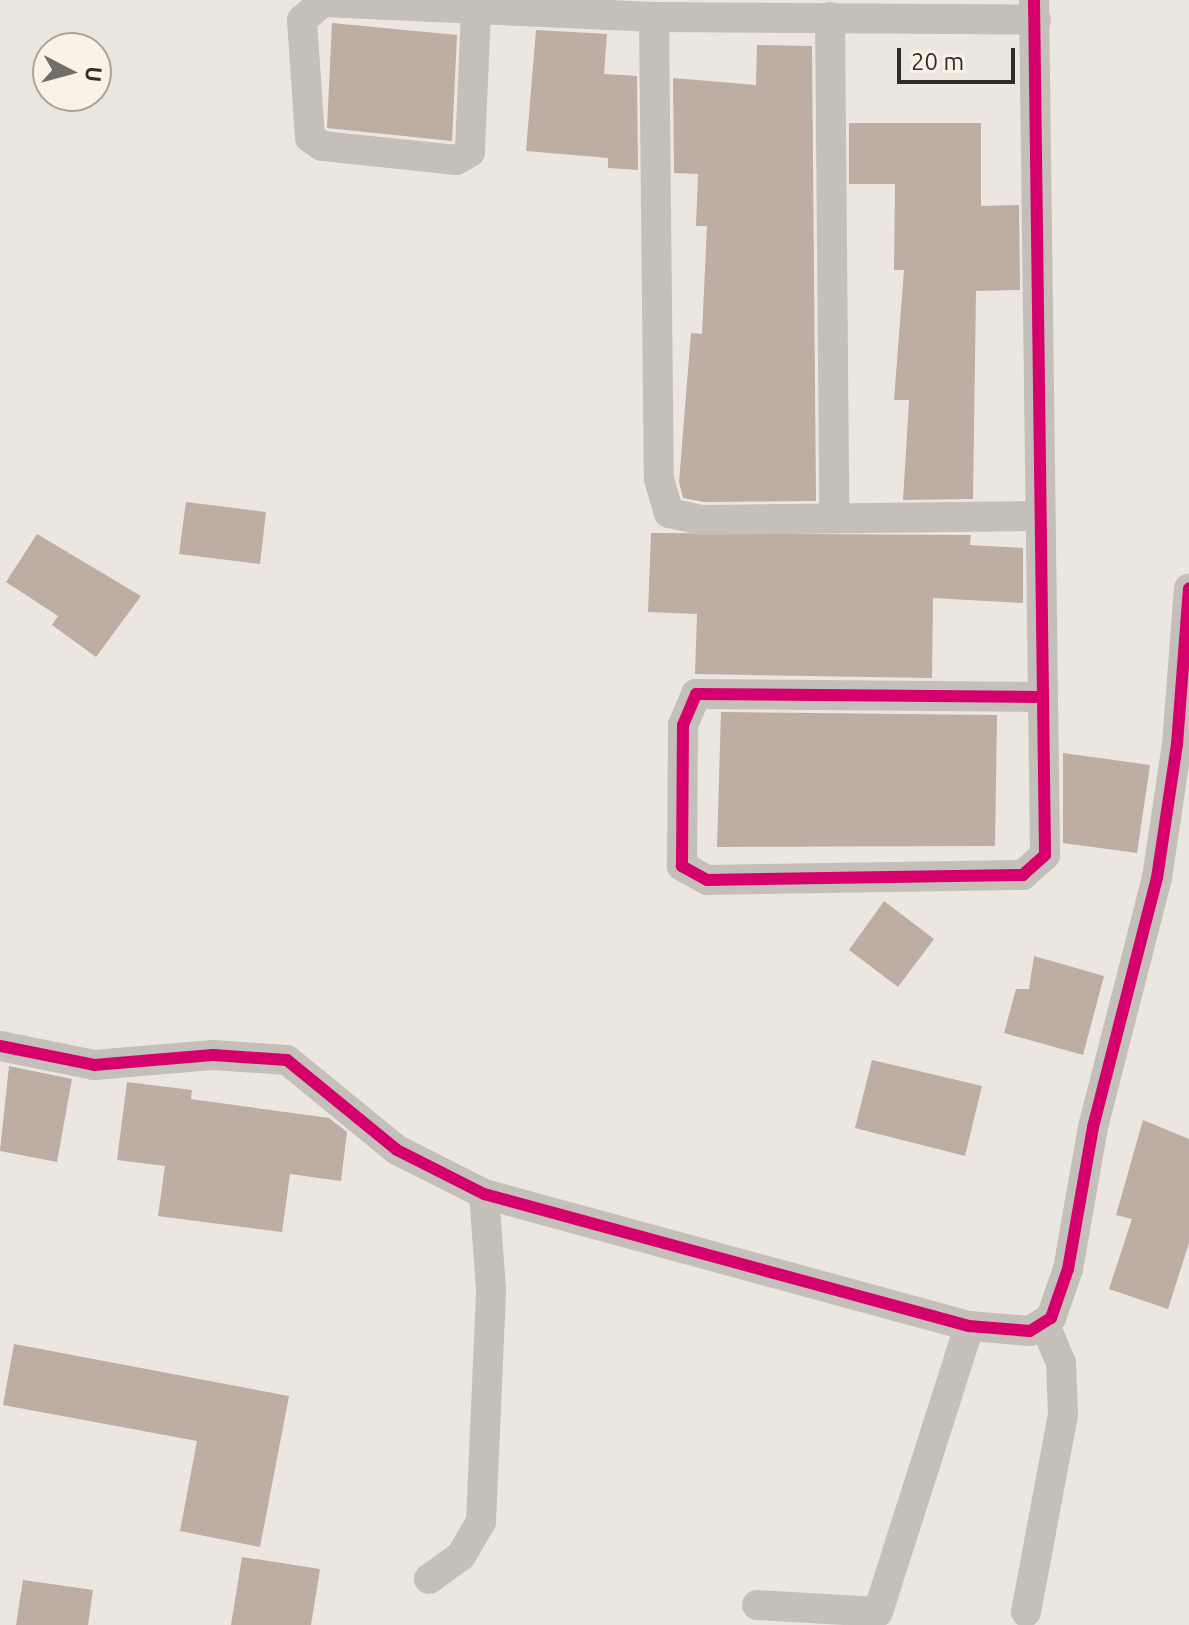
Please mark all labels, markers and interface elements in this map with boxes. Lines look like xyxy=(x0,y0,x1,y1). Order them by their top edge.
north arrow xyxy=(32,32,112,112)
scale bar xyxy=(901,32,1019,82)
text: 20 m xyxy=(911,48,964,75)
text: U xyxy=(81,65,108,83)

